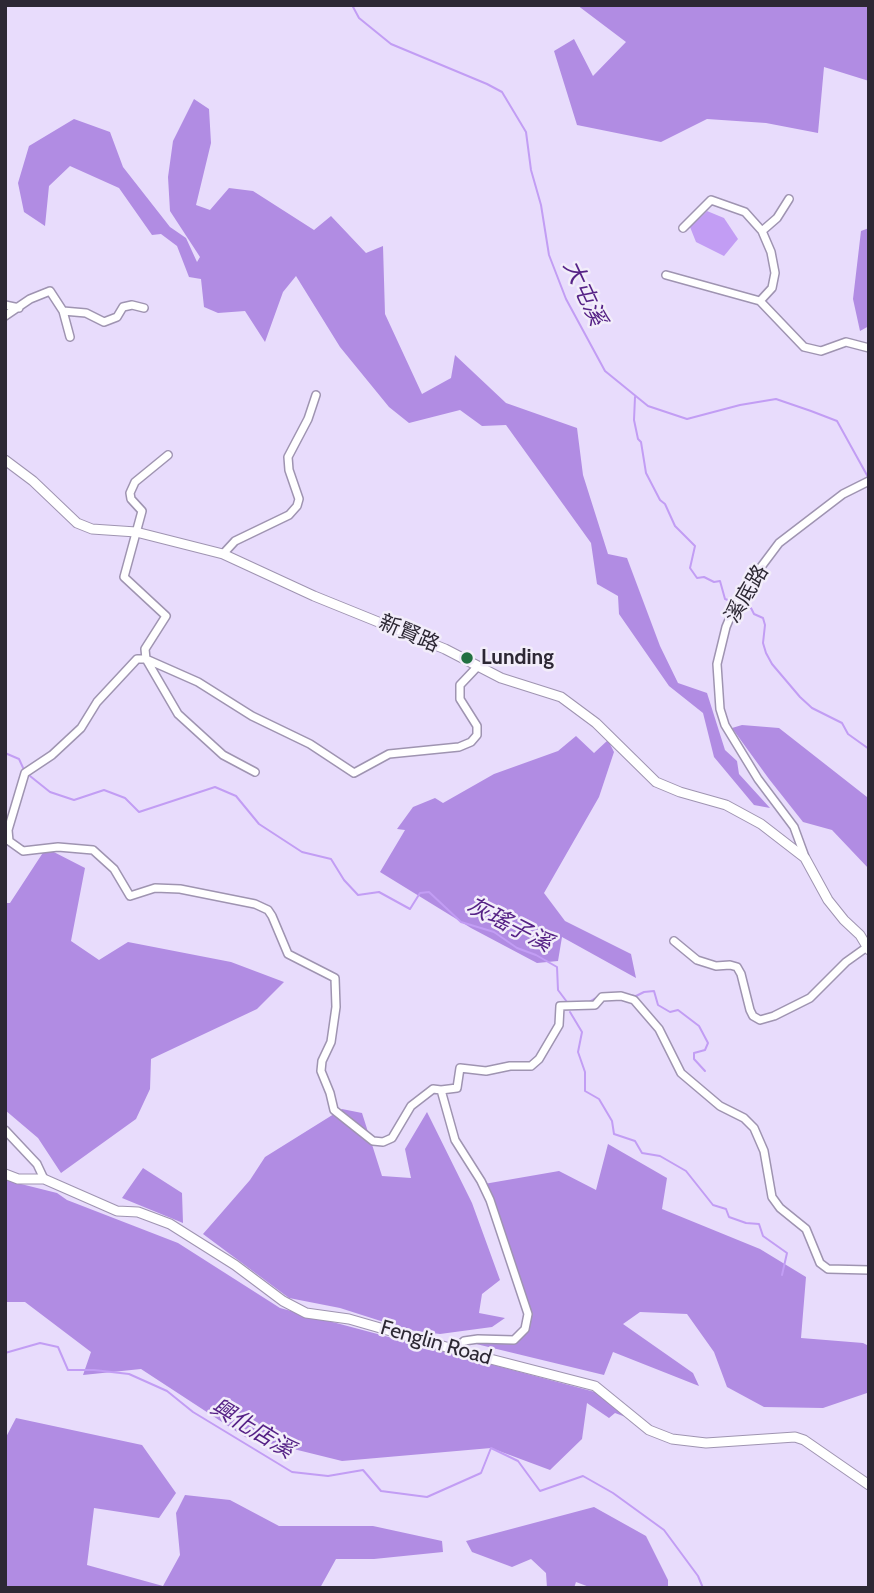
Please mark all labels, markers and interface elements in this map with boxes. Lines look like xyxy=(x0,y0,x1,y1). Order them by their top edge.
water label: 大屯溪 xyxy=(557,256,611,330)
street label: 溪底路 xyxy=(720,561,774,627)
street label: 新賢路 xyxy=(375,610,443,658)
place label: Lunding xyxy=(481,645,554,671)
marker: Lunding xyxy=(459,650,475,666)
water label: 灰瑤子溪 xyxy=(462,892,556,958)
street label: Fenglin Road xyxy=(378,1315,494,1371)
water label: 興化店溪 xyxy=(205,1393,299,1465)

